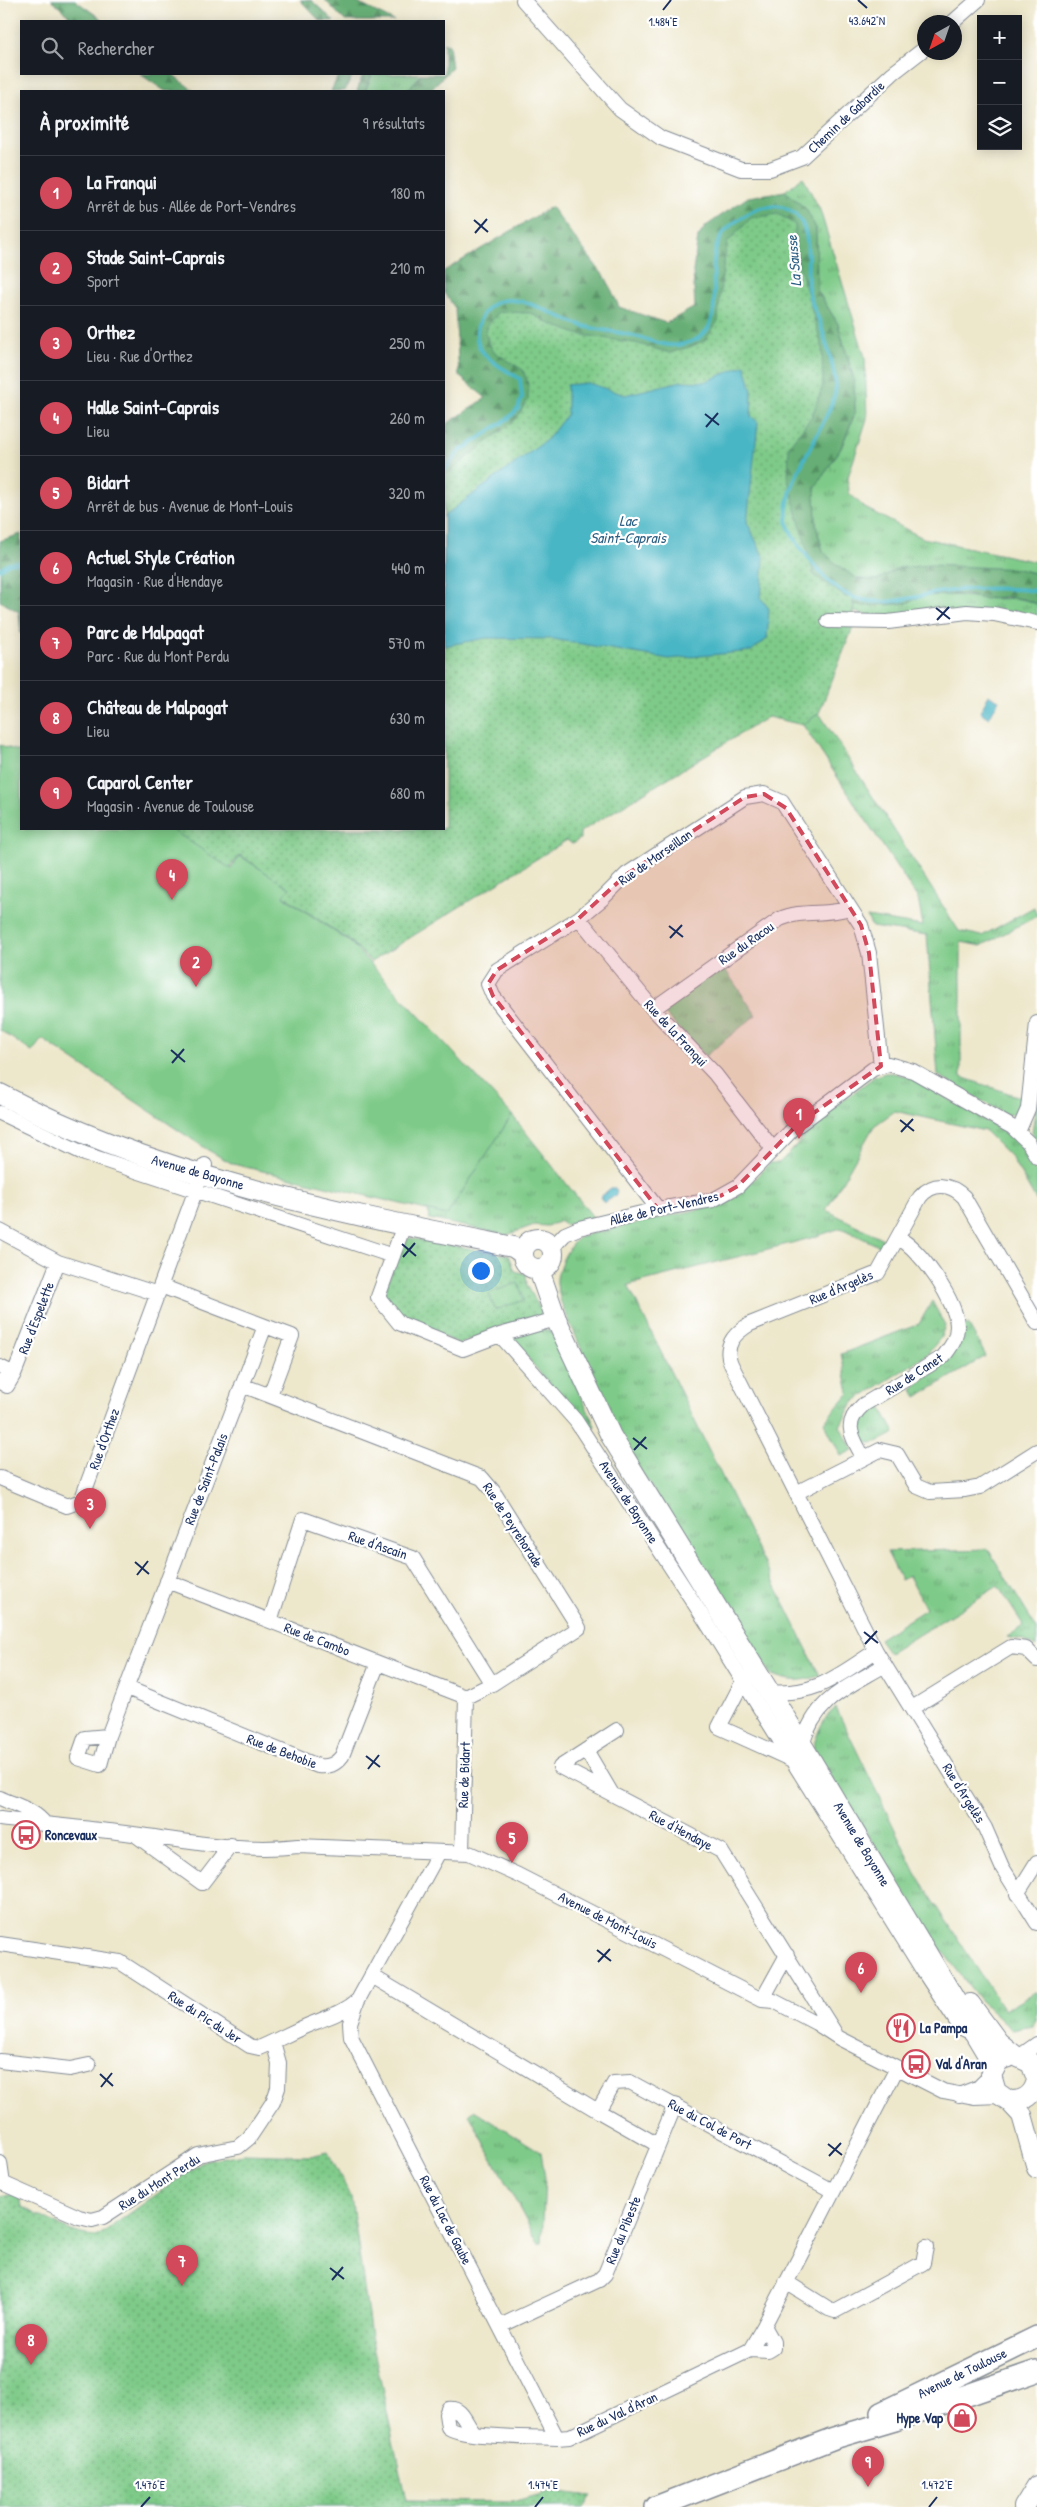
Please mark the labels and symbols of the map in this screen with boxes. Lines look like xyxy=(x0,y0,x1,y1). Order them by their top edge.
text: 43.642°N xyxy=(849,12,885,29)
text: 1.484°E xyxy=(648,13,678,30)
north arrow xyxy=(917,15,962,60)
street label: Chemin de Gabardie xyxy=(803,76,889,157)
water label: La Sausse xyxy=(781,234,806,287)
water label: Lac Saint-Caprais xyxy=(590,510,667,548)
street label: Rue de Marseillan xyxy=(614,824,695,889)
pin: 4 xyxy=(156,859,188,900)
street label: Rue du Racou xyxy=(714,916,778,969)
pin: 2 xyxy=(180,946,212,987)
street label: Rue de la Franqui xyxy=(640,995,712,1071)
pin: 1 xyxy=(783,1098,815,1139)
street label: Avenue de Bayonne xyxy=(149,1149,247,1195)
street label: Allée de Port-Vendres xyxy=(608,1186,720,1229)
your location xyxy=(468,1258,494,1284)
street label: Rue d'Argelès xyxy=(806,1265,876,1309)
street label: Rue d'Espelette xyxy=(13,1278,59,1357)
street label: Rue de Canet xyxy=(881,1348,946,1399)
street label: Rue d'Orthez xyxy=(84,1406,123,1472)
street label: Rue de Saint-Palais xyxy=(179,1430,232,1527)
street label: Avenue de Bayonne xyxy=(595,1457,664,1548)
street label: Rue de Peyrehorade xyxy=(478,1479,548,1572)
pin: 3 xyxy=(74,1488,106,1529)
street label: Rue d'Ascain xyxy=(346,1526,410,1563)
street label: Rue de Cambo xyxy=(282,1617,353,1660)
street label: Rue de Behobie xyxy=(244,1728,320,1773)
street label: Rue de Bidart xyxy=(453,1741,474,1808)
street label: Rue d'Argelès xyxy=(938,1759,990,1827)
street label: Avenue de Bayonne xyxy=(829,1798,895,1890)
street label: Rue d'Hendaye xyxy=(646,1805,717,1855)
bus stop icon: Roncevaux xyxy=(11,1820,41,1850)
pin: 5 xyxy=(496,1822,528,1863)
place label: Roncevaux xyxy=(45,1825,97,1844)
street label: Avenue de Mont-Louis xyxy=(555,1886,661,1953)
pin: 6 xyxy=(845,1952,877,1993)
street label: Rue du Pic du Jer xyxy=(165,1986,246,2048)
restaurant icon: La Pampa xyxy=(886,2013,916,2043)
place label: La Pampa xyxy=(920,2018,968,2039)
bus stop icon: Val d'Aran xyxy=(901,2049,931,2079)
place label: Val d'Aran xyxy=(935,2054,987,2073)
street label: Rue du Col de Port xyxy=(665,2094,756,2154)
street label: Rue du Mont Perdu xyxy=(115,2149,203,2214)
street label: Rue du Lac de Gaube xyxy=(416,2172,477,2268)
street label: Rue du Pibeste xyxy=(600,2192,645,2267)
pin: 7 xyxy=(166,2245,198,2286)
pin: 8 xyxy=(15,2324,47,2365)
street label: Avenue de Toulouse xyxy=(914,2343,1010,2402)
street label: Rue du Val d'Aran xyxy=(573,2387,660,2441)
shop icon: Hype Vap xyxy=(947,2403,977,2433)
place label: Hype Vap xyxy=(896,2408,944,2429)
pin: 9 xyxy=(852,2446,884,2487)
text: 1.476°E xyxy=(135,2476,166,2493)
text: 1.474°E xyxy=(528,2476,559,2493)
text: 1.472°E xyxy=(921,2476,953,2493)

